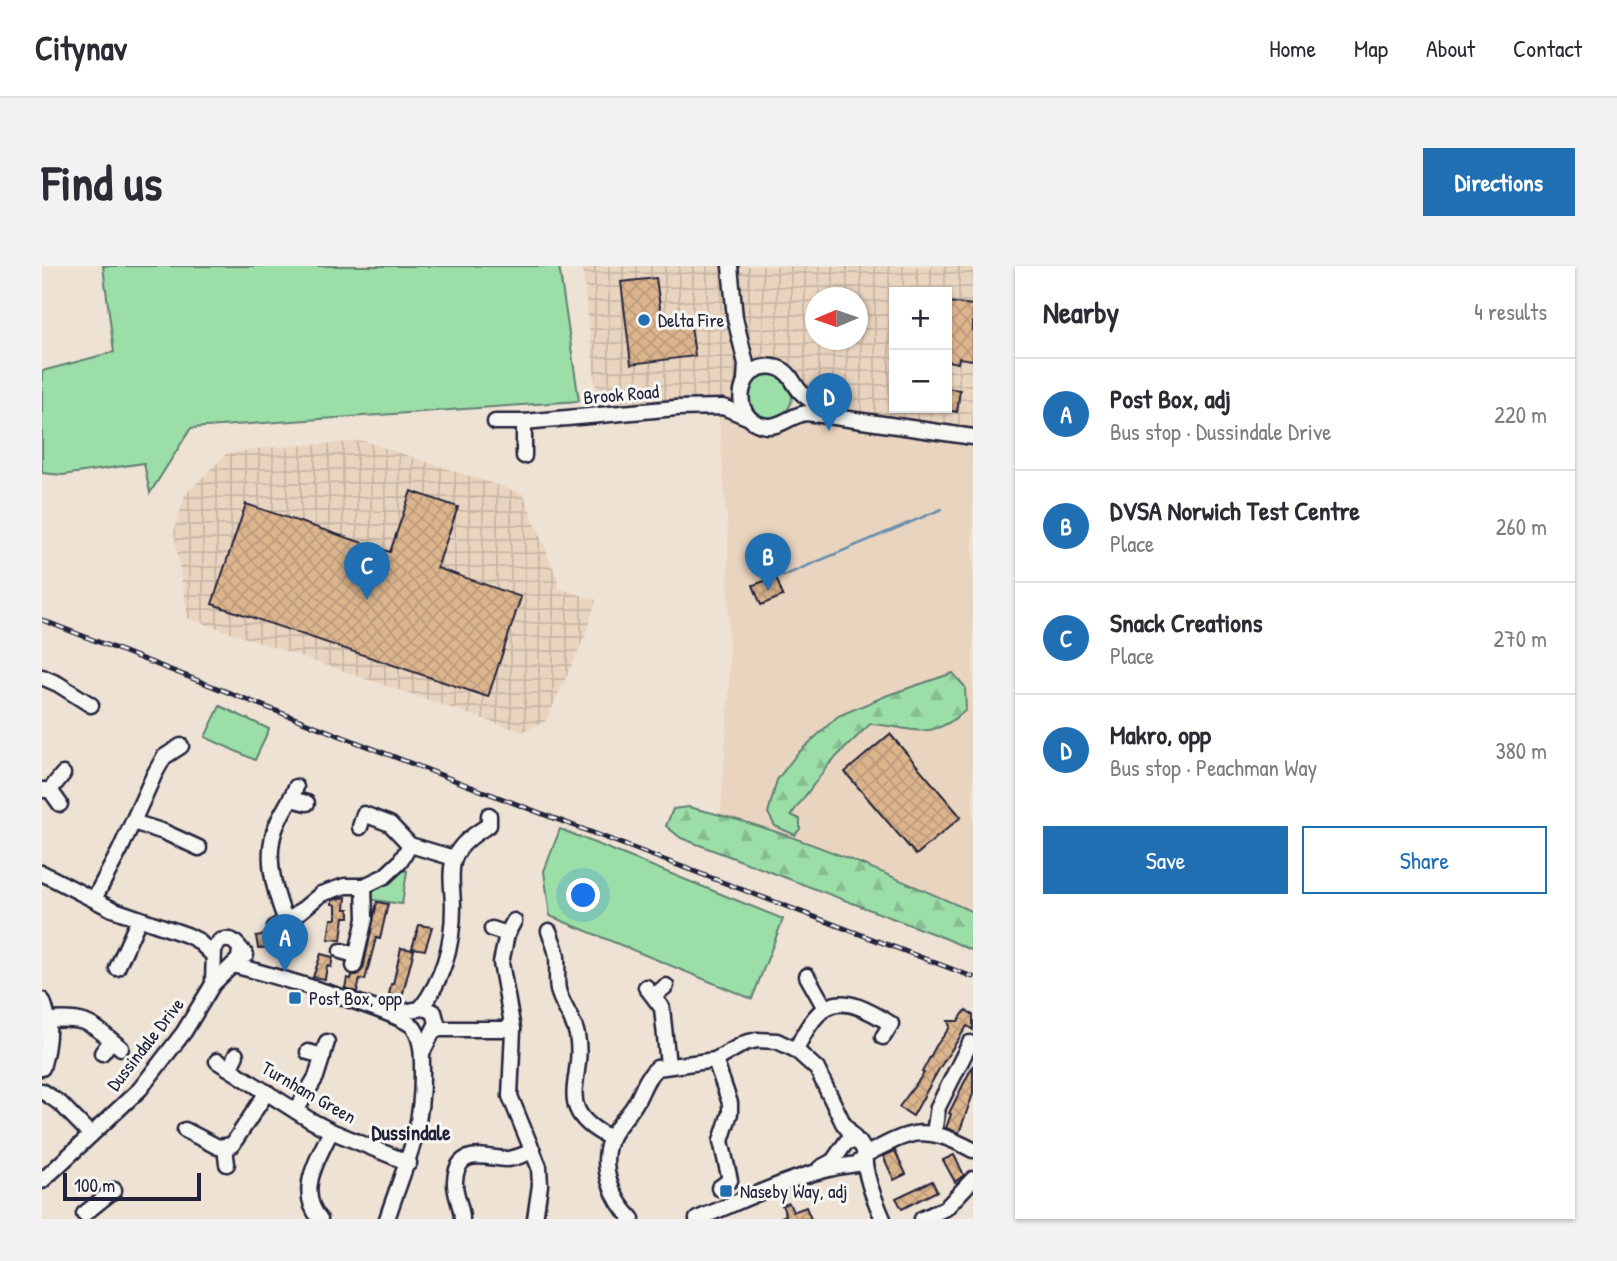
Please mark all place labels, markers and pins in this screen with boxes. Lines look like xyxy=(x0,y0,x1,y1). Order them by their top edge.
place label: Delta Fire xyxy=(658,307,725,333)
marker: Delta Fire xyxy=(636,312,652,328)
pin: D xyxy=(806,373,852,431)
pin: B xyxy=(745,533,791,591)
pin: C xyxy=(344,542,390,600)
pin: A xyxy=(262,914,308,972)
place label: Post Box, opp xyxy=(309,985,402,1011)
marker: Post Box, opp xyxy=(287,990,303,1006)
place label: Naseby Way, adj xyxy=(740,1178,847,1204)
marker: Naseby Way, adj xyxy=(718,1183,734,1199)

